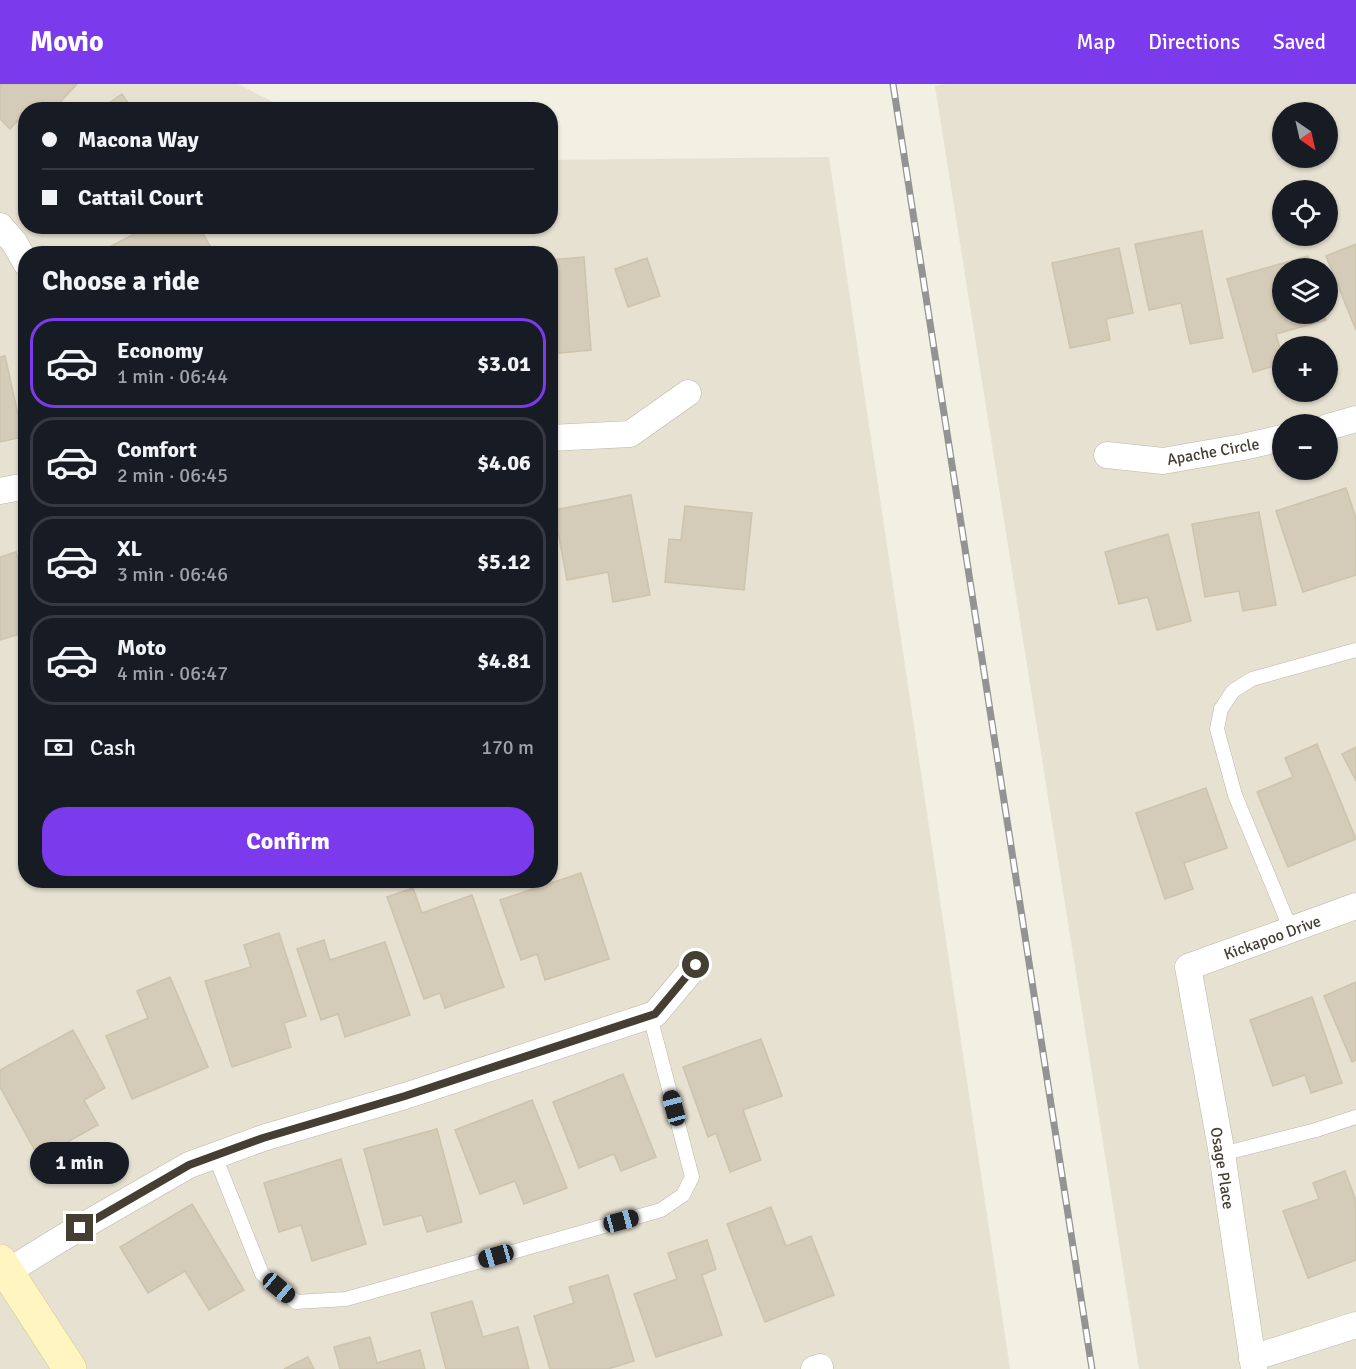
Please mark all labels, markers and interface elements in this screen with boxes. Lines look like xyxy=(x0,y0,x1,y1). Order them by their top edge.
text: Movio xyxy=(30,25,104,59)
text: Map xyxy=(1077,29,1115,55)
text: Directions xyxy=(1148,29,1240,55)
text: Saved xyxy=(1273,29,1326,55)
north arrow xyxy=(1272,102,1338,168)
map controls xyxy=(1272,102,1338,480)
text: Macona Way xyxy=(78,126,199,153)
button: locate xyxy=(1272,180,1338,246)
text: Cattail Court xyxy=(78,184,203,211)
button: layers xyxy=(1272,258,1338,324)
text: Choose a ride xyxy=(42,265,200,298)
icon: car xyxy=(45,336,99,390)
button: + xyxy=(1272,336,1338,402)
text: Economy xyxy=(117,337,203,364)
text: $3.01 xyxy=(477,350,531,377)
text: 1 min · 06:44 xyxy=(117,364,228,389)
button: − xyxy=(1272,414,1338,480)
street label: Apache Circle xyxy=(1165,434,1261,470)
icon: car xyxy=(45,435,99,489)
text: Comfort xyxy=(117,436,197,463)
text: $4.06 xyxy=(477,449,531,476)
text: 2 min · 06:45 xyxy=(117,463,228,488)
icon: car xyxy=(45,534,99,588)
text: XL xyxy=(117,535,142,562)
text: $5.12 xyxy=(477,548,531,575)
text: 3 min · 06:46 xyxy=(117,562,228,587)
icon: car xyxy=(45,633,99,687)
text: Moto xyxy=(117,634,166,661)
text: $4.81 xyxy=(477,647,531,674)
text: 4 min · 06:47 xyxy=(117,661,228,686)
icon: cash xyxy=(42,731,75,764)
text: Cash xyxy=(90,734,136,761)
text: 170 m xyxy=(481,735,534,760)
button: Confirm xyxy=(42,807,534,876)
street label: Kickapoo Drive xyxy=(1221,911,1324,965)
route start xyxy=(682,951,709,978)
car xyxy=(661,1088,687,1128)
street label: Osage Place xyxy=(1206,1126,1238,1211)
callout: 1 min xyxy=(31,1141,130,1183)
text: 1 min xyxy=(55,1150,104,1175)
car xyxy=(601,1208,641,1234)
route end xyxy=(66,1214,93,1241)
car xyxy=(476,1242,516,1270)
car xyxy=(259,1270,299,1306)

